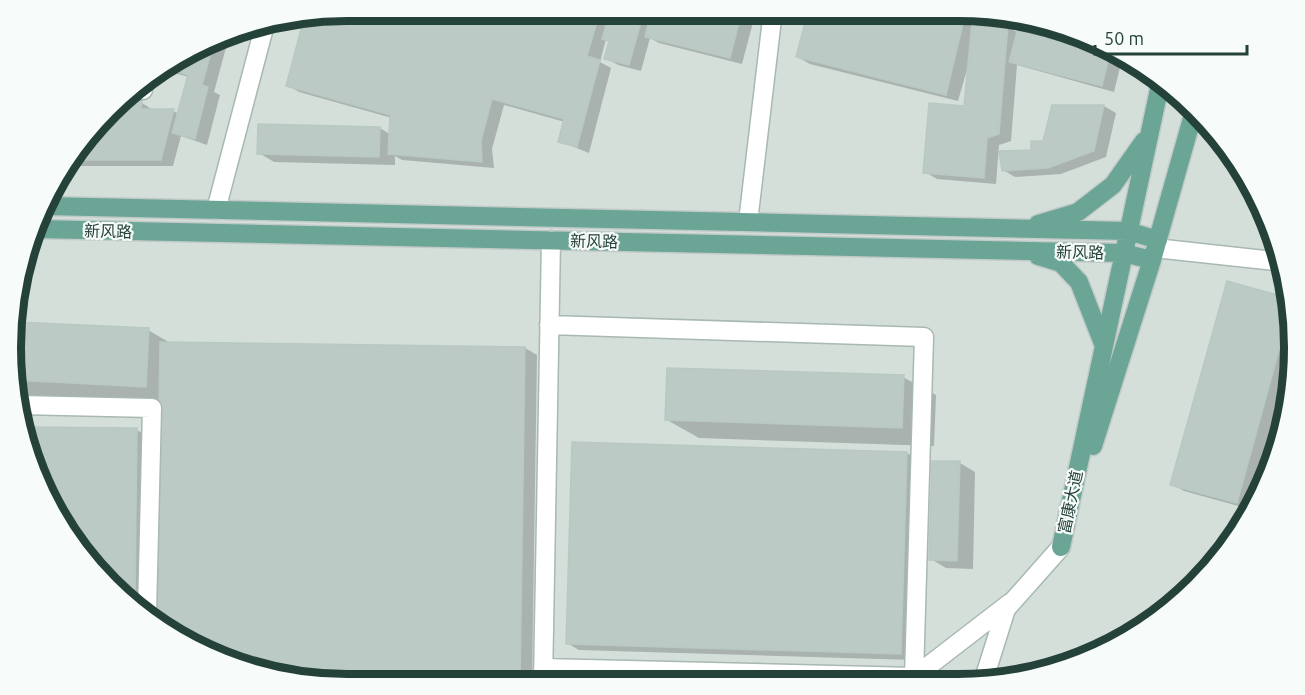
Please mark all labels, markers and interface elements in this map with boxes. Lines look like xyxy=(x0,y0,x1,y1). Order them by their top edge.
scale bar xyxy=(1095,18,1246,56)
text: 50 m xyxy=(1104,28,1144,48)
street label: 新风路 xyxy=(84,222,132,240)
street label: 新风路 xyxy=(570,232,618,250)
street label: 新风路 xyxy=(1056,243,1104,261)
street label: 富康大道 xyxy=(1055,469,1085,535)

